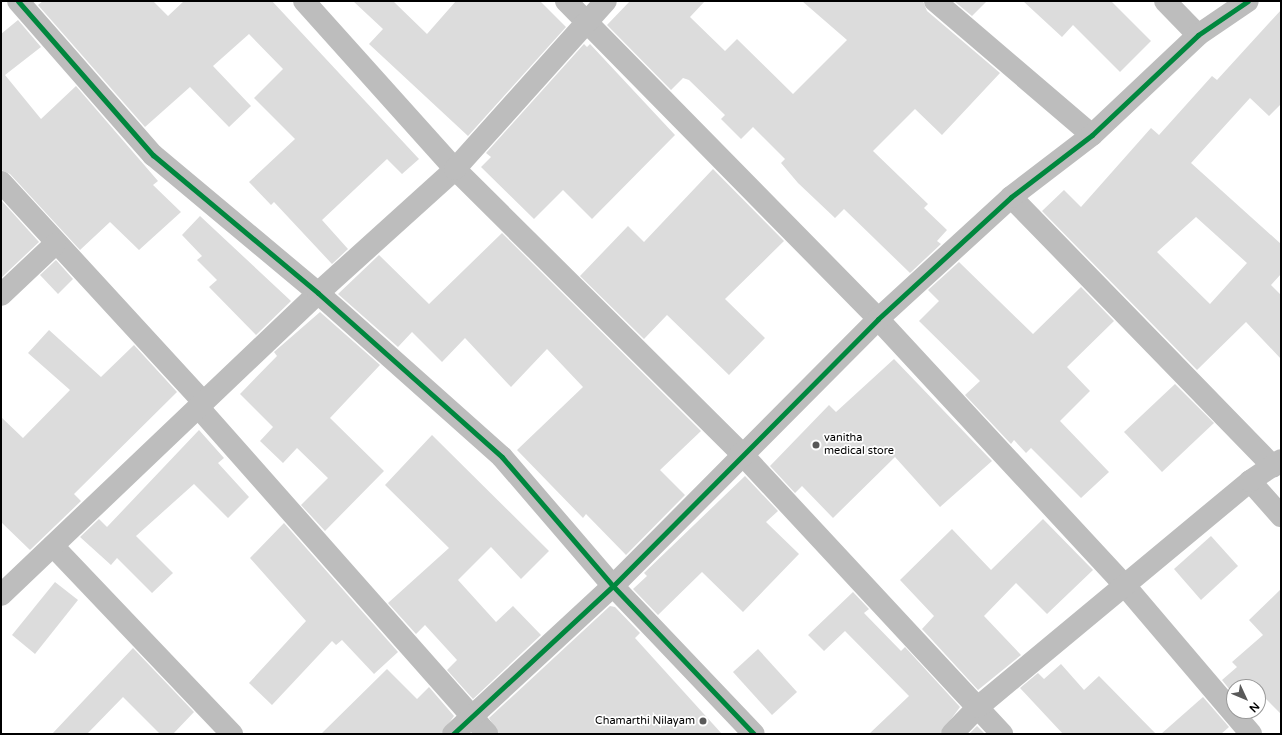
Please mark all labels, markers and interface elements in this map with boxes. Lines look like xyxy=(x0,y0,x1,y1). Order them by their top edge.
place label: vanitha medical store xyxy=(824,432,894,458)
marker: vanitha medical store xyxy=(811,440,821,450)
north arrow xyxy=(1226,679,1266,719)
text: N xyxy=(1247,699,1262,715)
place label: Chamarthi Nilayam xyxy=(595,714,695,728)
marker: Chamarthi Nilayam xyxy=(698,716,708,726)

